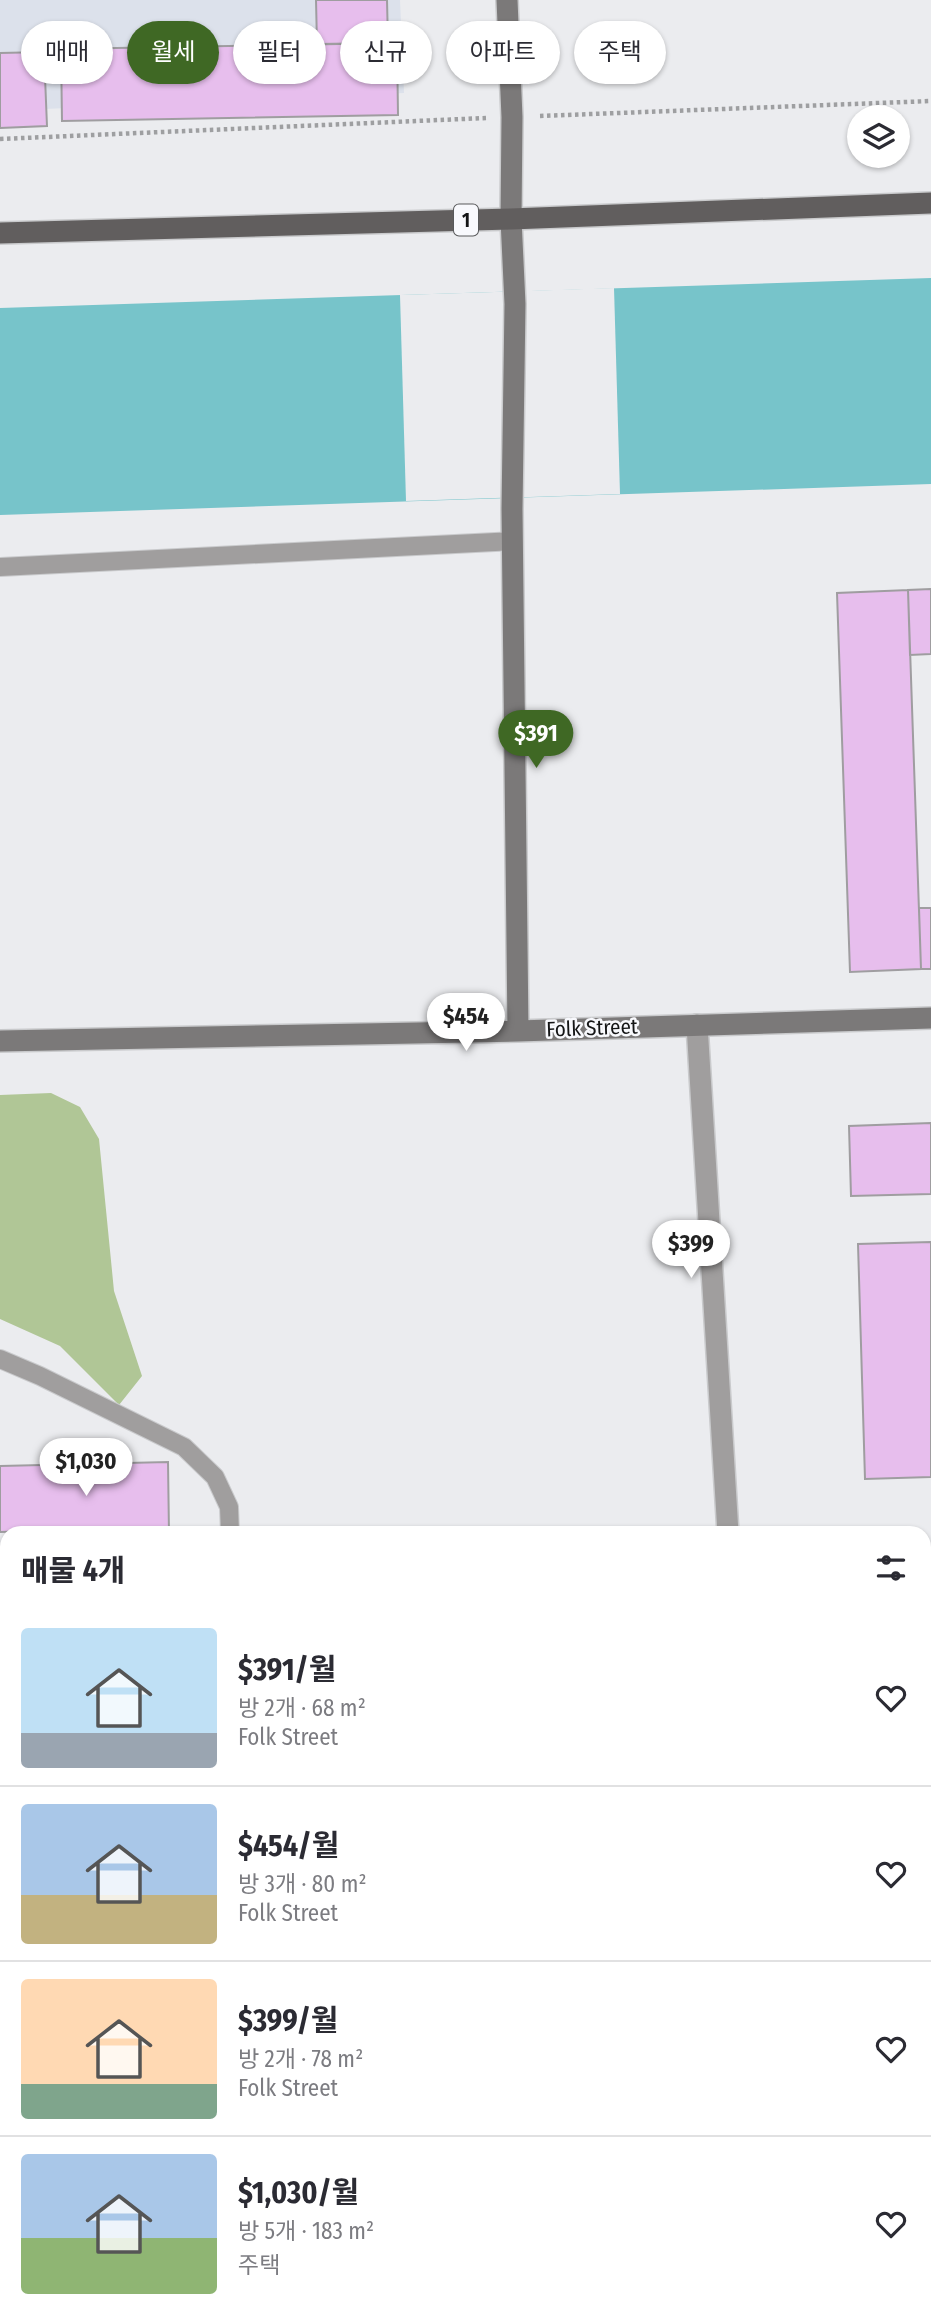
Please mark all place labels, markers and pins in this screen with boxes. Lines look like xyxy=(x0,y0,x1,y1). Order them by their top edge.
pin: $391 xyxy=(495,710,577,770)
pin: $454 xyxy=(425,993,507,1053)
pin: $399 xyxy=(650,1220,732,1280)
pin: $1,030 xyxy=(29,1438,143,1498)

